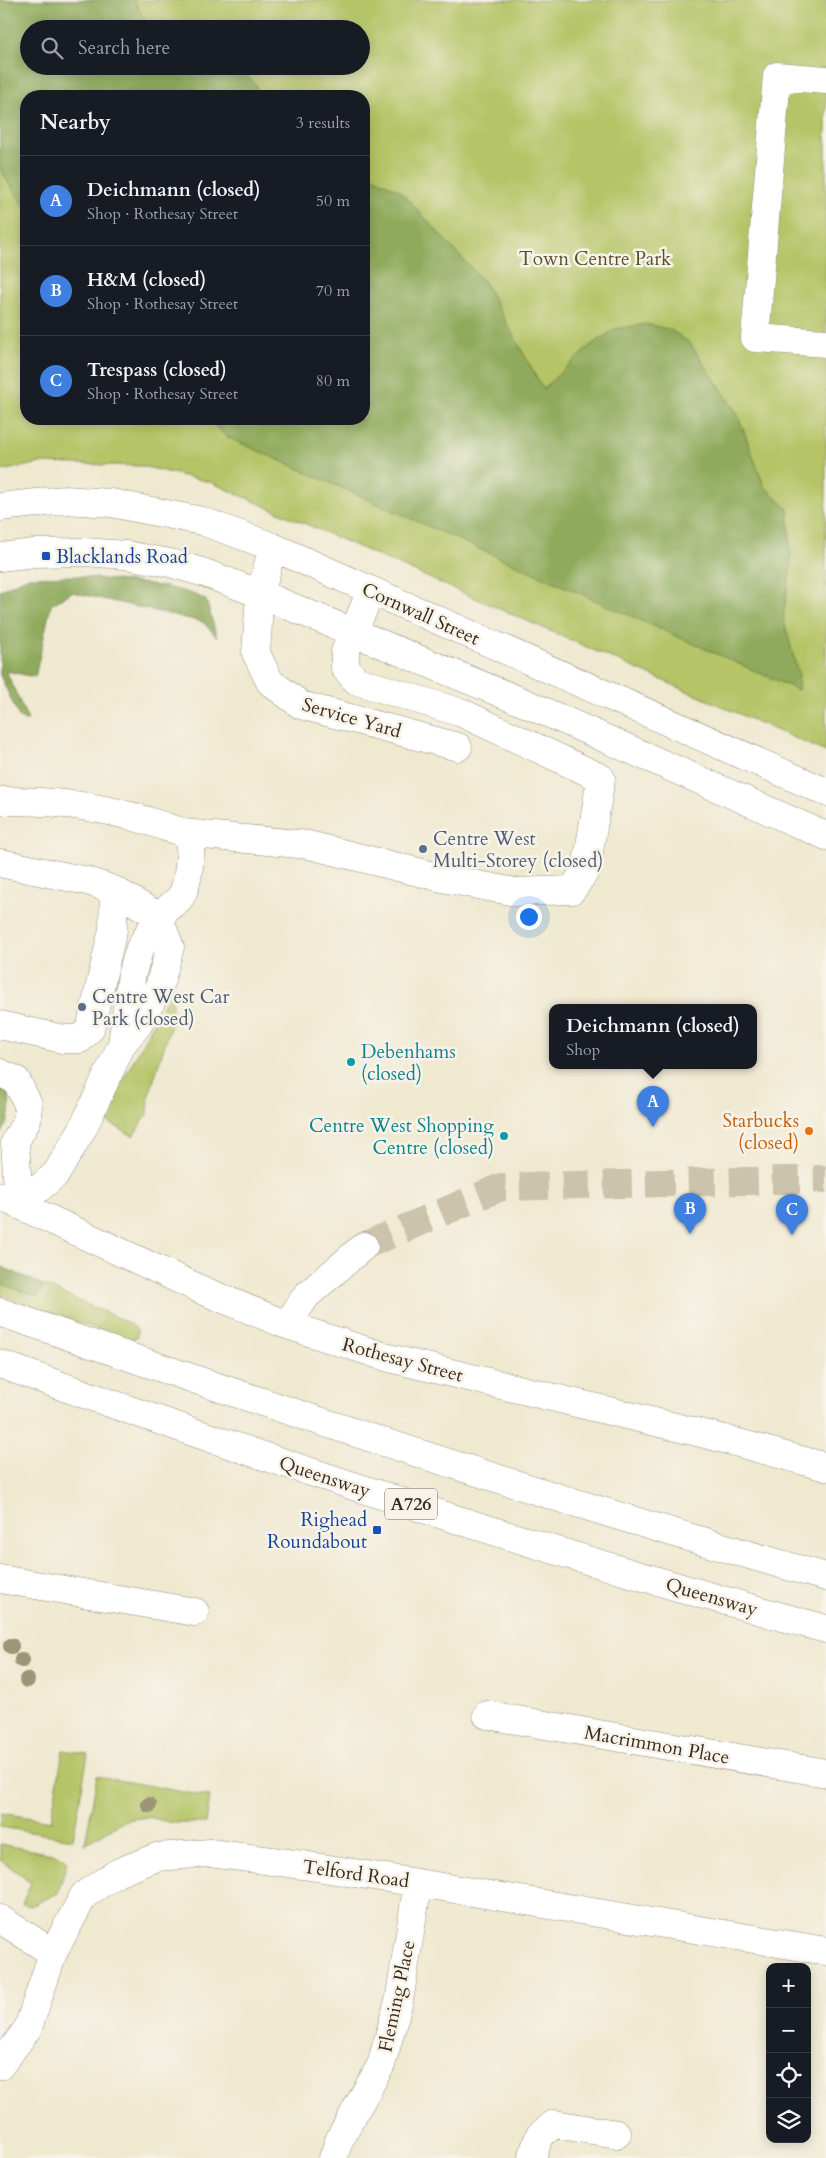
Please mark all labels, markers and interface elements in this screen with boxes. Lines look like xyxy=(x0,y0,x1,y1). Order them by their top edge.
search box xyxy=(20,20,370,75)
icon: search xyxy=(38,34,66,62)
text: Search here xyxy=(78,35,170,61)
text: Nearby xyxy=(40,108,111,137)
text: 3 results xyxy=(296,112,350,134)
text: Deichmann (closed) xyxy=(87,177,260,203)
text: A xyxy=(50,190,62,212)
text: 50 m xyxy=(316,190,350,212)
text: Shop · Rothesay Street xyxy=(87,203,238,225)
park label: Town Centre Park xyxy=(519,246,672,272)
text: H&M (closed) xyxy=(87,267,206,293)
text: B xyxy=(50,280,62,302)
text: 70 m xyxy=(316,280,350,302)
text: Shop · Rothesay Street xyxy=(87,293,238,315)
text: Trespass (closed) xyxy=(87,357,227,383)
text: C xyxy=(50,370,62,392)
text: 80 m xyxy=(316,370,350,392)
text: Shop · Rothesay Street xyxy=(87,383,238,405)
place label: Blacklands Road xyxy=(56,544,188,570)
marker: Blacklands Road xyxy=(40,550,52,562)
street label: Cornwall Street xyxy=(358,576,484,652)
street label: Service Yard xyxy=(299,691,404,744)
place label: Centre West Multi-Storey (closed) xyxy=(433,826,603,874)
marker: Centre West Multi-Storey (closed) xyxy=(417,843,429,855)
your location xyxy=(516,904,542,930)
place label: Centre West Car Park (closed) xyxy=(92,984,229,1032)
marker: Centre West Car Park (closed) xyxy=(76,1001,88,1013)
popup xyxy=(549,1004,757,1069)
text: Deichmann (closed) xyxy=(566,1013,740,1039)
place label: Debenhams (closed) xyxy=(361,1039,456,1087)
text: Shop xyxy=(566,1039,600,1061)
marker: Debenhams (closed) xyxy=(345,1056,357,1068)
pin: A xyxy=(637,1086,669,1127)
place label: Starbucks (closed) xyxy=(723,1108,799,1156)
place label: Centre West Shopping Centre (closed) xyxy=(309,1113,494,1161)
marker: Starbucks (closed) xyxy=(803,1125,815,1137)
marker: Centre West Shopping Centre (closed) xyxy=(498,1130,510,1142)
pin: B xyxy=(674,1193,706,1234)
pin: C xyxy=(776,1194,808,1235)
street label: Rothesay Street xyxy=(340,1331,466,1389)
street label: Queensway xyxy=(276,1450,374,1504)
road number: A726 xyxy=(385,1488,437,1520)
place label: Righead Roundabout xyxy=(267,1507,367,1555)
marker: Righead Roundabout xyxy=(371,1524,383,1536)
street label: Queensway xyxy=(663,1571,761,1623)
street label: Macrimmon Place xyxy=(582,1719,731,1771)
street label: Telford Road xyxy=(301,1854,411,1894)
street label: Fleming Place xyxy=(372,1938,422,2055)
map controls xyxy=(766,1963,811,2143)
button: + xyxy=(766,1963,811,2008)
button: − xyxy=(766,2008,811,2053)
button: locate xyxy=(766,2053,811,2098)
button: layers xyxy=(766,2098,811,2143)

